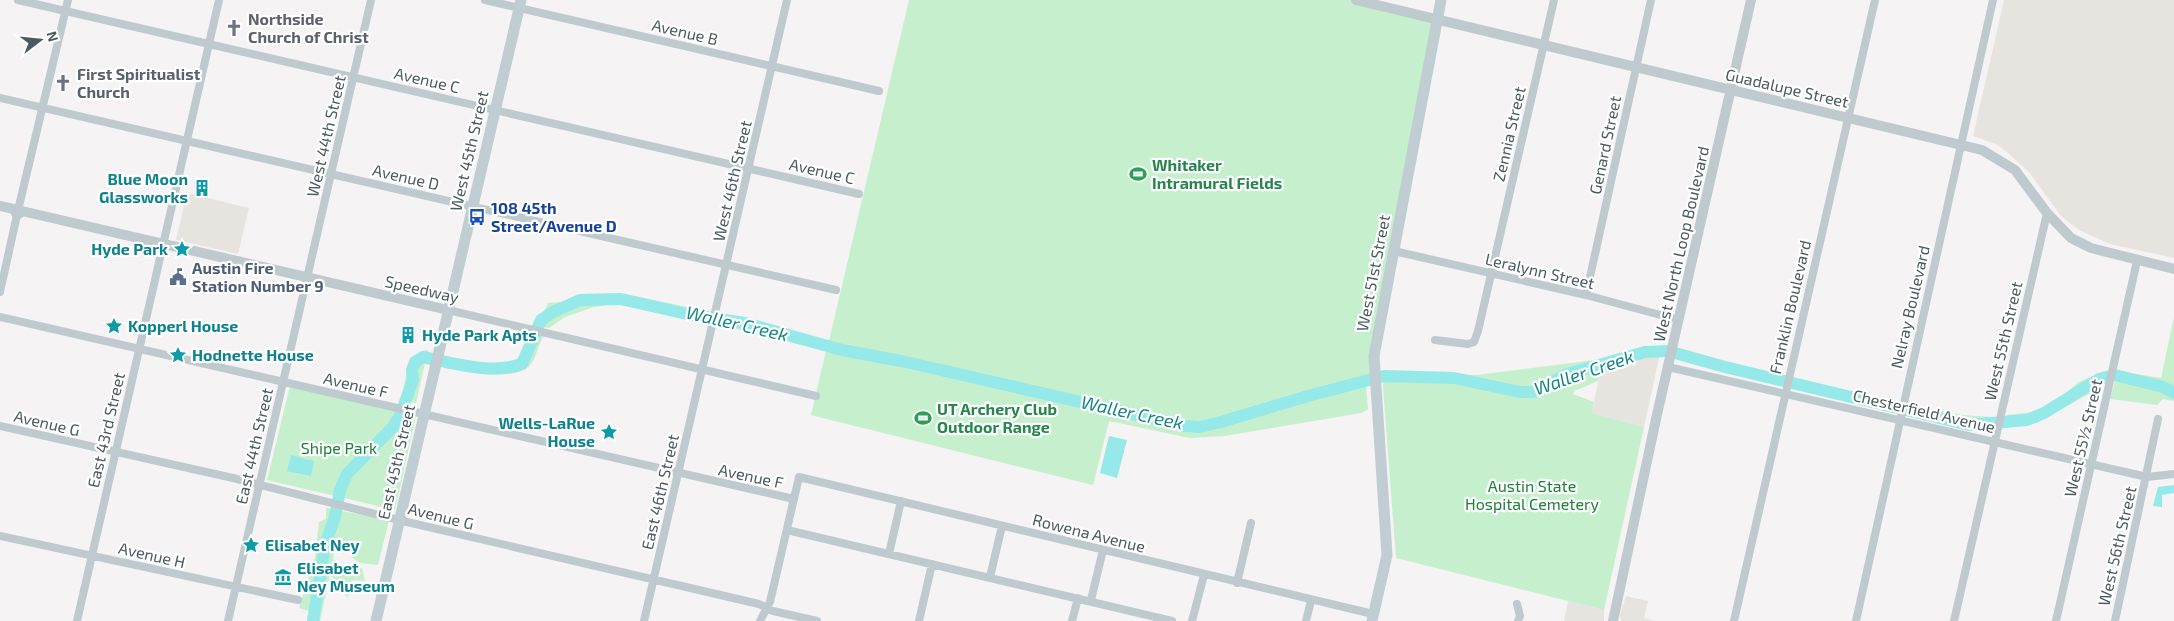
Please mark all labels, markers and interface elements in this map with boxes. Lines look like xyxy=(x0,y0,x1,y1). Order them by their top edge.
place label: Northside Church of Christ xyxy=(248,9,369,46)
north arrow xyxy=(15,15,65,65)
street label: Avenue B xyxy=(650,15,720,48)
church icon: Northside Church of Christ xyxy=(224,18,244,38)
text: N xyxy=(43,29,63,43)
street label: Avenue C xyxy=(393,63,462,96)
place label: First Spiritualist Church xyxy=(77,64,201,101)
street label: Guadalupe Street xyxy=(1724,64,1850,111)
church icon: First Spiritualist Church xyxy=(53,73,73,93)
street label: West 44th Street xyxy=(302,73,349,199)
street label: Zennia Street xyxy=(1488,84,1529,183)
street label: West 45th Street xyxy=(445,89,492,213)
street label: Genard Street xyxy=(1585,94,1624,196)
street label: West 46th Street xyxy=(708,118,755,243)
street label: West North Loop Boulevard xyxy=(1649,144,1712,344)
street label: Avenue C xyxy=(788,154,857,187)
place label: Whitaker Intramural Fields xyxy=(1152,155,1282,192)
street label: Avenue D xyxy=(371,160,441,193)
sports icon: Whitaker Intramural Fields xyxy=(1128,164,1148,184)
place label: Blue Moon Glassworks xyxy=(99,169,188,206)
building icon: Blue Moon Glassworks xyxy=(192,178,212,198)
place label: 108 45th Street/Avenue D xyxy=(491,198,617,235)
bus stop icon: 108 45th Street/Avenue D xyxy=(467,207,487,227)
street label: West 51st Street xyxy=(1352,213,1393,333)
street label: Franklin Boulevard xyxy=(1765,238,1814,376)
place label: Hyde Park xyxy=(91,239,168,259)
place icon: Hyde Park xyxy=(172,239,192,259)
street label: Nelray Boulevard xyxy=(1886,244,1933,370)
street label: Leralynn Street xyxy=(1484,249,1597,292)
place label: Austin Fire Station Number 9 xyxy=(192,258,324,295)
public building icon: Austin Fire Station Number 9 xyxy=(168,267,188,287)
street label: Speedway xyxy=(383,271,461,306)
street label: West 55th Street xyxy=(1980,279,2025,402)
water label: Waller Creek xyxy=(684,301,790,345)
place icon: Kopperl House xyxy=(104,316,124,336)
place label: Kopperl House xyxy=(128,316,238,335)
building icon: Hyde Park Apts xyxy=(398,325,418,345)
place label: Hyde Park Apts xyxy=(422,325,537,345)
place icon: Hodnette House xyxy=(168,345,188,365)
place label: Hodnette House xyxy=(192,345,314,364)
water label: Waller Creek xyxy=(1531,345,1636,399)
street label: Avenue F xyxy=(322,368,391,401)
street label: East 43rd Street xyxy=(83,370,128,489)
street label: West 55½ Street xyxy=(2060,377,2105,499)
street label: Chesterfield Avenue xyxy=(1851,385,1997,436)
street label: East 44th Street xyxy=(231,386,276,506)
water label: Waller Creek xyxy=(1079,390,1185,434)
place label: UT Archery Club Outdoor Range xyxy=(937,399,1057,436)
street label: East 45th Street xyxy=(373,403,418,521)
street label: Avenue G xyxy=(12,406,82,439)
sports icon: UT Archery Club Outdoor Range xyxy=(913,408,933,428)
place label: Wells-LaRue House xyxy=(498,413,595,450)
place icon: Wells-LaRue House xyxy=(599,422,619,442)
street label: East 46th Street xyxy=(637,432,682,551)
park label: Shipe Park xyxy=(301,438,377,457)
street label: Avenue F xyxy=(717,459,786,492)
park label: Austin State Hospital Cemetery xyxy=(1465,476,1599,513)
street label: West 56th Street xyxy=(2093,484,2140,608)
street label: Avenue G xyxy=(406,498,476,533)
street label: Rowena Avenue xyxy=(1031,509,1147,556)
place icon: Elisabet Ney xyxy=(241,535,261,555)
place label: Elisabet Ney xyxy=(265,535,360,555)
street label: Avenue H xyxy=(117,538,187,571)
place label: Elisabet Ney Museum xyxy=(297,558,395,596)
museum icon: Elisabet Ney Museum xyxy=(273,567,293,587)

